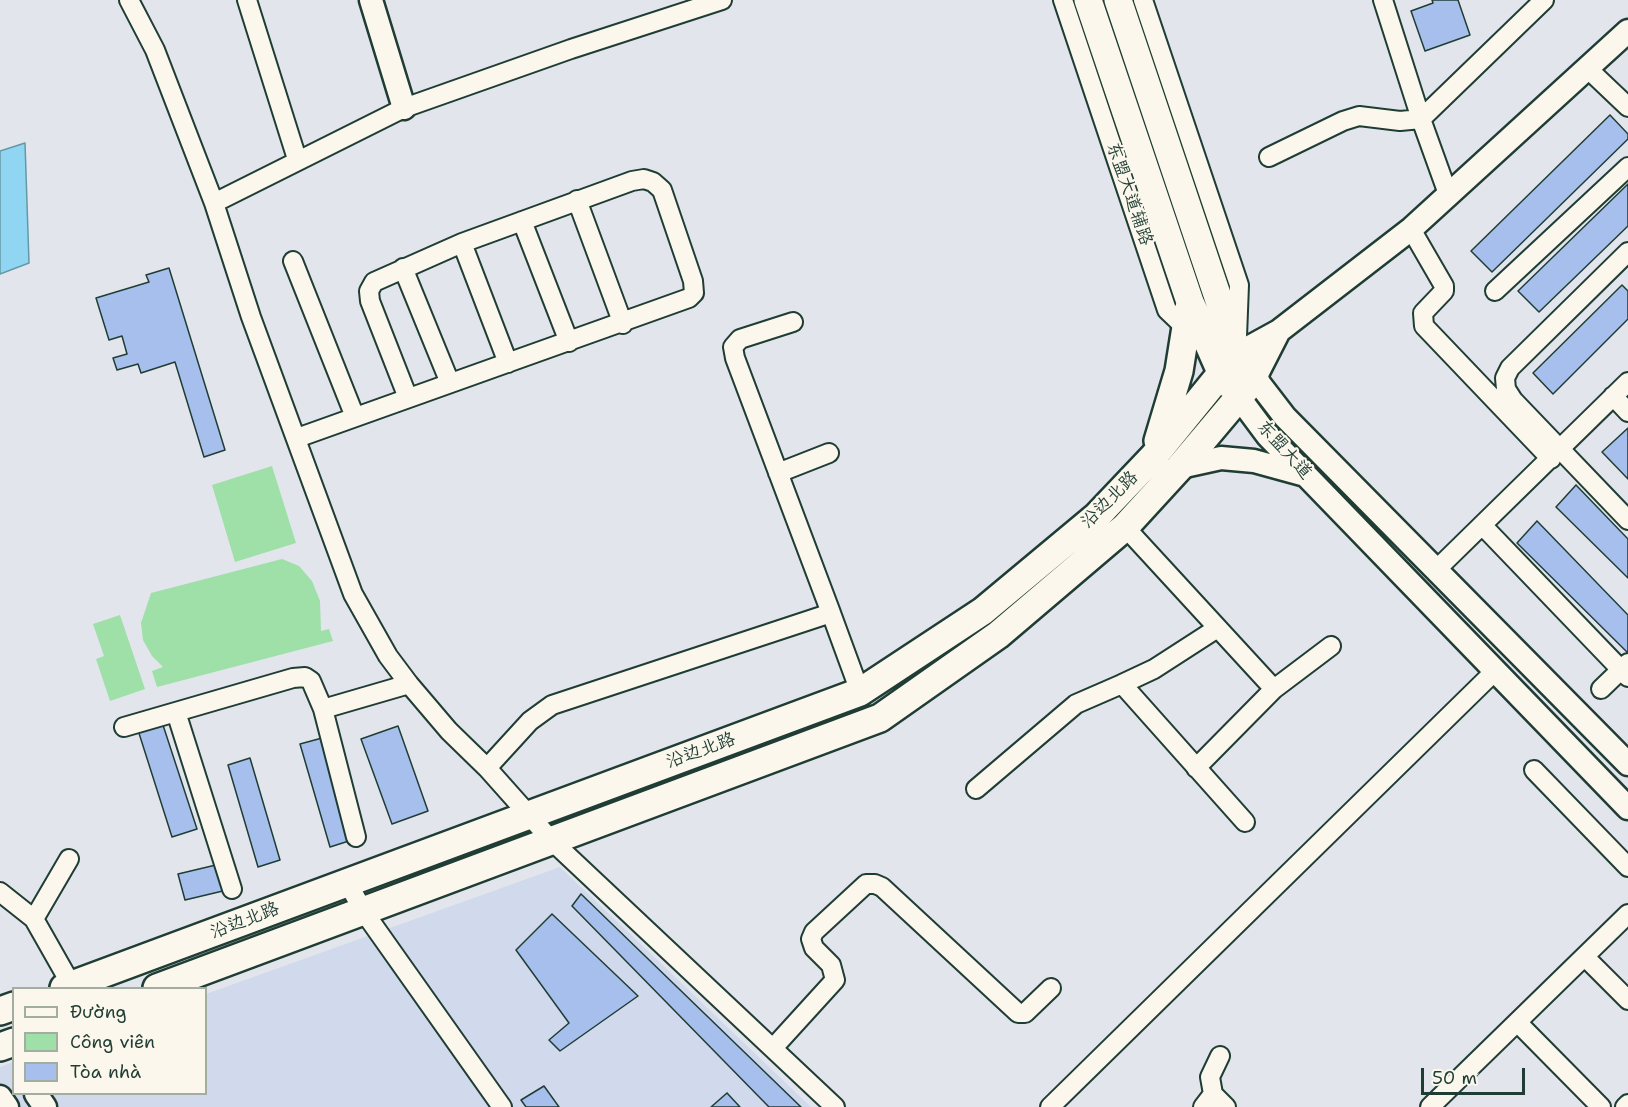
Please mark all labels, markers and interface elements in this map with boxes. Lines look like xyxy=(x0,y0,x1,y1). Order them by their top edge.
street label: 东盟大道辅路 xyxy=(1101,139,1157,249)
street label: 东盟大道 xyxy=(1252,416,1316,484)
street label: 沿边北路 xyxy=(1077,467,1143,533)
street label: 沿边北路 xyxy=(663,729,739,773)
street label: 沿边北路 xyxy=(208,898,282,944)
legend xyxy=(12,987,207,1095)
text: Đường xyxy=(70,1000,127,1024)
text: Công viên xyxy=(70,1030,155,1054)
scale bar xyxy=(1424,1056,1528,1094)
text: Tòa nhà xyxy=(70,1060,141,1084)
text: 50 m xyxy=(1432,1066,1477,1090)

